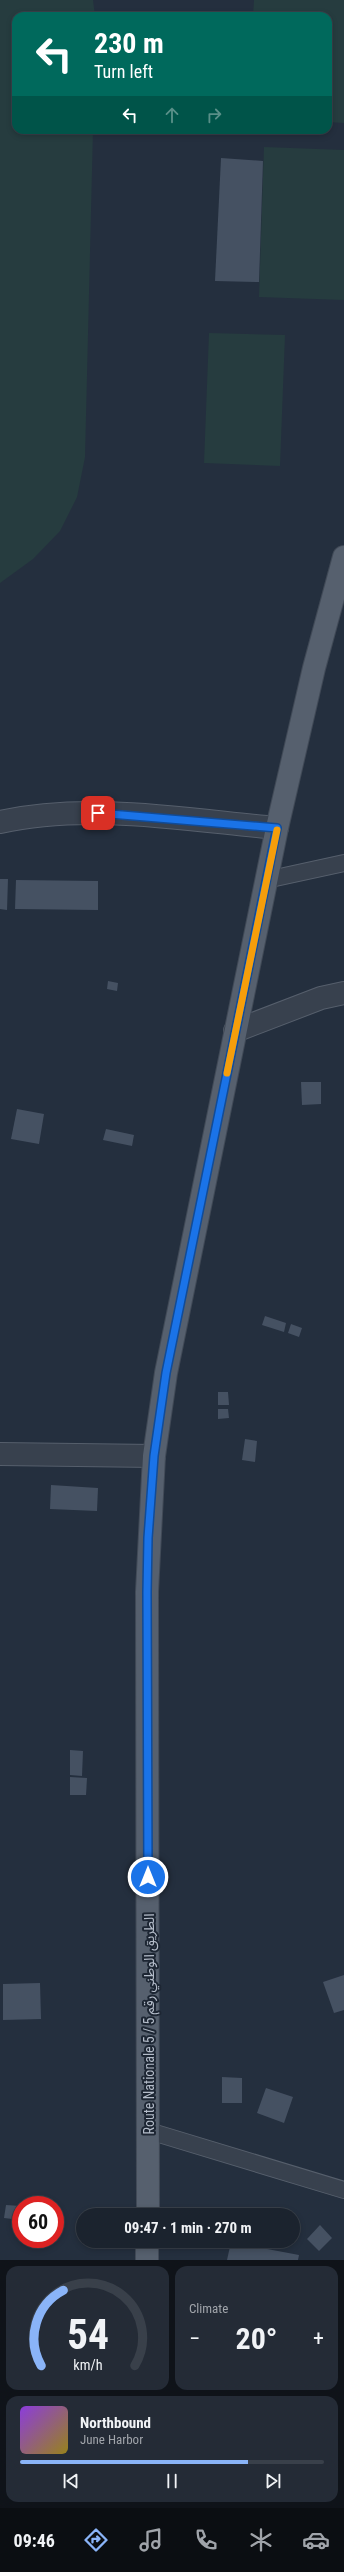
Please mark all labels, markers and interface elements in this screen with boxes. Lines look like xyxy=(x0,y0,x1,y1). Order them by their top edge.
text: 230 m xyxy=(94,27,164,60)
icon: left xyxy=(28,28,80,80)
text: Turn left xyxy=(94,61,153,82)
icon: left xyxy=(119,104,141,126)
icon: ahead xyxy=(161,104,183,126)
icon: right xyxy=(203,104,225,126)
pin xyxy=(81,796,115,830)
icon: arrive xyxy=(87,802,109,824)
position arrow xyxy=(127,1856,169,1898)
street label: Route Nationale 5 / الطريق الوطني رقم 5 xyxy=(141,1913,160,2135)
speed limit sign: 60 xyxy=(12,2196,64,2248)
text: 09:47 · 1 min · 270 m xyxy=(124,2219,252,2237)
text: Climate xyxy=(189,2301,228,2316)
text: 54 xyxy=(66,2310,109,2359)
text: 20° xyxy=(236,2321,278,2356)
text: − xyxy=(189,2326,200,2351)
text: + xyxy=(313,2326,324,2351)
text: km/h xyxy=(73,2357,102,2373)
text: Northbound xyxy=(80,2414,151,2432)
text: June Harbor xyxy=(80,2432,143,2447)
icon: previous xyxy=(60,2470,82,2492)
icon: pause xyxy=(161,2470,183,2492)
icon: next xyxy=(262,2470,284,2492)
icon: directions xyxy=(82,2526,110,2554)
icon: music xyxy=(137,2526,165,2554)
icon: phone xyxy=(192,2526,220,2554)
icon: climate xyxy=(247,2526,275,2554)
icon: car xyxy=(302,2526,330,2554)
text: 09:46 xyxy=(14,2530,55,2551)

